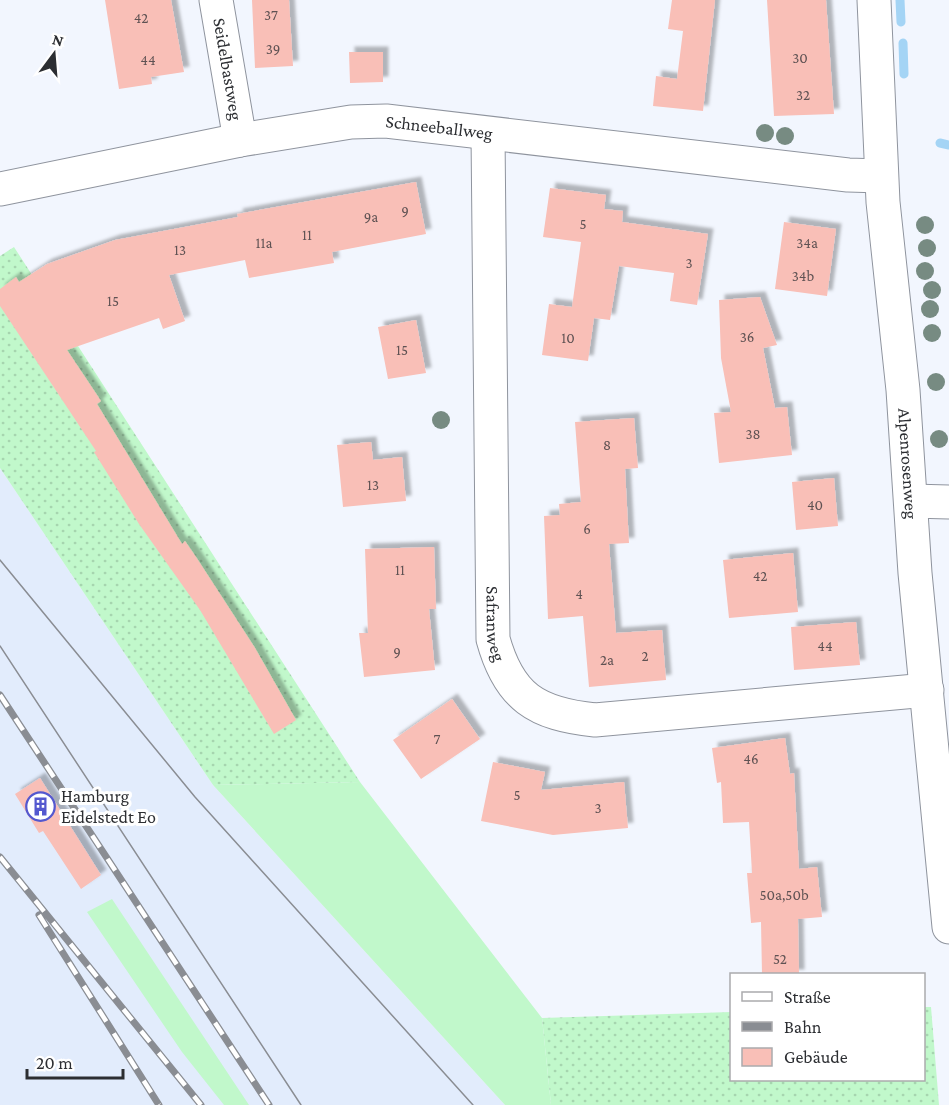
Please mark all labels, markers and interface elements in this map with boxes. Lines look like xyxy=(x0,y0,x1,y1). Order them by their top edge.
house number: 37 xyxy=(264,7,278,23)
house number: 42 xyxy=(134,10,148,26)
street label: Seidelbastweg xyxy=(209,16,246,122)
north arrow xyxy=(24,24,84,84)
text: N xyxy=(50,30,66,50)
house number: 39 xyxy=(266,41,280,57)
house number: 30 xyxy=(792,50,808,66)
house number: 44 xyxy=(140,52,156,68)
house number: 32 xyxy=(796,87,810,103)
street label: Schneeballweg xyxy=(385,111,494,143)
house number: 9 xyxy=(401,203,409,219)
house number: 9a xyxy=(364,209,378,225)
house number: 5 xyxy=(579,216,587,232)
house number: 11 xyxy=(302,227,312,243)
house number: 11a xyxy=(256,235,273,251)
house number: 34a xyxy=(796,235,818,251)
house number: 13 xyxy=(174,242,186,258)
house number: 3 xyxy=(685,255,693,271)
house number: 34b xyxy=(792,268,815,284)
house number: 15 xyxy=(107,293,119,309)
house number: 36 xyxy=(740,329,754,345)
house number: 10 xyxy=(561,330,575,346)
house number: 15 xyxy=(396,342,408,358)
street label: Alpenrosenweg xyxy=(894,407,921,520)
house number: 38 xyxy=(745,426,761,442)
house number: 8 xyxy=(603,437,611,453)
house number: 13 xyxy=(367,477,379,493)
house number: 40 xyxy=(807,497,823,513)
house number: 6 xyxy=(583,521,591,537)
house number: 11 xyxy=(395,562,405,578)
house number: 42 xyxy=(753,568,767,584)
street label: Safranweg xyxy=(482,586,510,665)
house number: 4 xyxy=(575,586,583,602)
house number: 44 xyxy=(817,638,833,654)
house number: 9 xyxy=(393,644,401,660)
house number: 2 xyxy=(641,648,649,664)
house number: 2a xyxy=(600,652,614,668)
house number: 7 xyxy=(434,731,441,747)
house number: 46 xyxy=(743,751,759,767)
place label: Hamburg Eidelstedt Eo xyxy=(61,786,156,827)
house number: 5 xyxy=(513,787,521,803)
building icon: Hamburg Eidelstedt Eo xyxy=(24,790,56,822)
house number: 3 xyxy=(594,800,602,816)
house number: 50a,50b xyxy=(759,887,809,903)
house number: 52 xyxy=(773,951,787,967)
legend xyxy=(730,973,925,1081)
text: Straße xyxy=(784,987,831,1007)
text: Bahn xyxy=(784,1017,822,1037)
scale bar xyxy=(27,1042,123,1080)
text: Gebäude xyxy=(784,1047,848,1067)
text: 20 m xyxy=(36,1053,73,1073)

